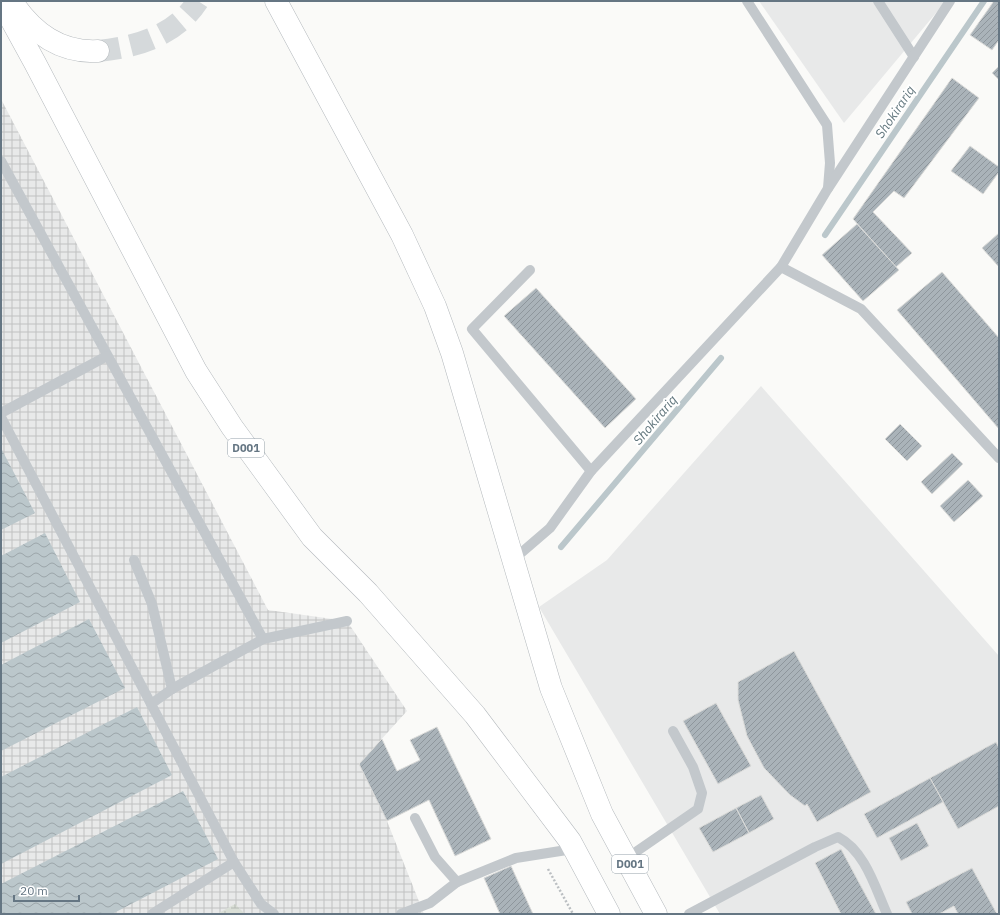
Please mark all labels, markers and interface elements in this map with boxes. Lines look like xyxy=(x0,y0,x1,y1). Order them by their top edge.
water label: Shokirariq xyxy=(871,82,919,142)
water label: Shokirariq xyxy=(629,392,681,448)
road number: D001 xyxy=(228,439,264,457)
road number: D001 xyxy=(612,855,648,873)
scale bar xyxy=(14,877,79,903)
text: 20 m xyxy=(20,883,48,898)

